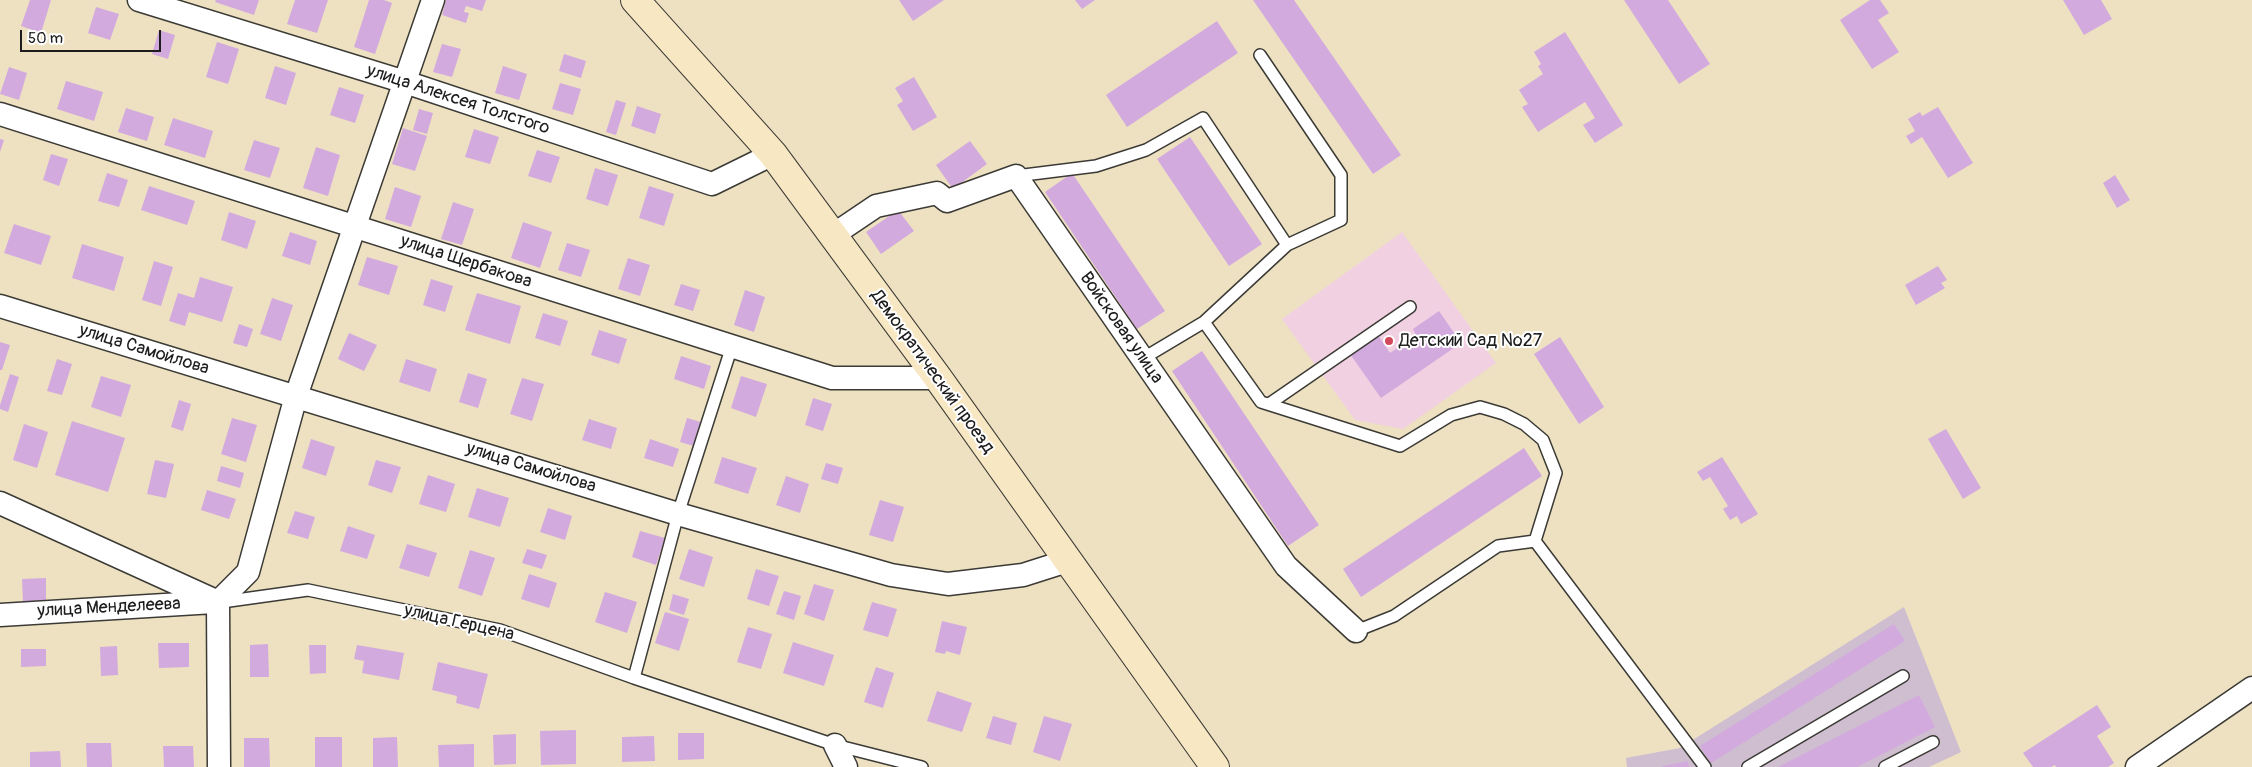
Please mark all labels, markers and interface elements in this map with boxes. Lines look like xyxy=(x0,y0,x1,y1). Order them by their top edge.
scale bar xyxy=(22,20,164,52)
text: 50 m xyxy=(28,29,63,48)
street label: улица Алексея Толстого xyxy=(364,60,552,140)
street label: улица Щербакова xyxy=(398,231,534,293)
street label: Войсковая улица xyxy=(1075,268,1167,388)
street label: Демократический проезд xyxy=(865,286,999,458)
street label: улица Самойлова xyxy=(76,320,212,380)
place label: Детский Сад №27 xyxy=(1399,330,1542,352)
marker: Детский Сад №27 xyxy=(1383,335,1395,347)
street label: улица Самойлова xyxy=(463,438,599,498)
street label: улица Менделеева xyxy=(37,593,181,623)
street label: улица Герцена xyxy=(402,600,516,646)

